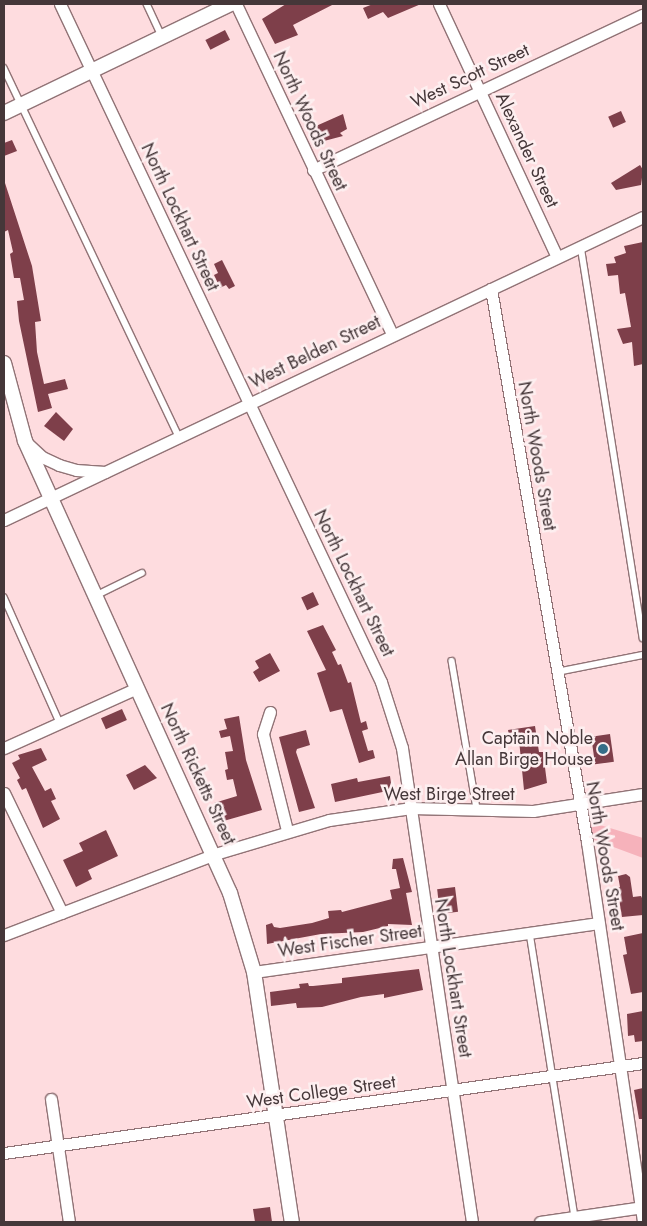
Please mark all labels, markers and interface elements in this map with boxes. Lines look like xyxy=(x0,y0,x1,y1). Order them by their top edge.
street label: West Scott Street xyxy=(407,39,533,113)
street label: North Woods Street xyxy=(268,48,352,194)
street label: Alexander Street xyxy=(491,89,563,211)
street label: North Lockhart Street xyxy=(136,140,224,294)
street label: West Belden Street xyxy=(246,311,384,393)
street label: North Woods Street xyxy=(513,380,561,532)
street label: North Lockhart Street xyxy=(309,506,399,660)
street label: North Ricketts Street xyxy=(156,700,240,848)
place label: Captain Noble Allan Birge House xyxy=(455,728,593,771)
marker: Captain Noble Allan Birge House xyxy=(597,743,609,755)
street label: North Woods Street xyxy=(581,780,629,932)
street label: West Birge Street xyxy=(383,783,515,805)
street label: North Lockhart Street xyxy=(430,897,476,1059)
street label: West Fischer Street xyxy=(277,920,423,962)
street label: West College Street xyxy=(245,1071,397,1113)

